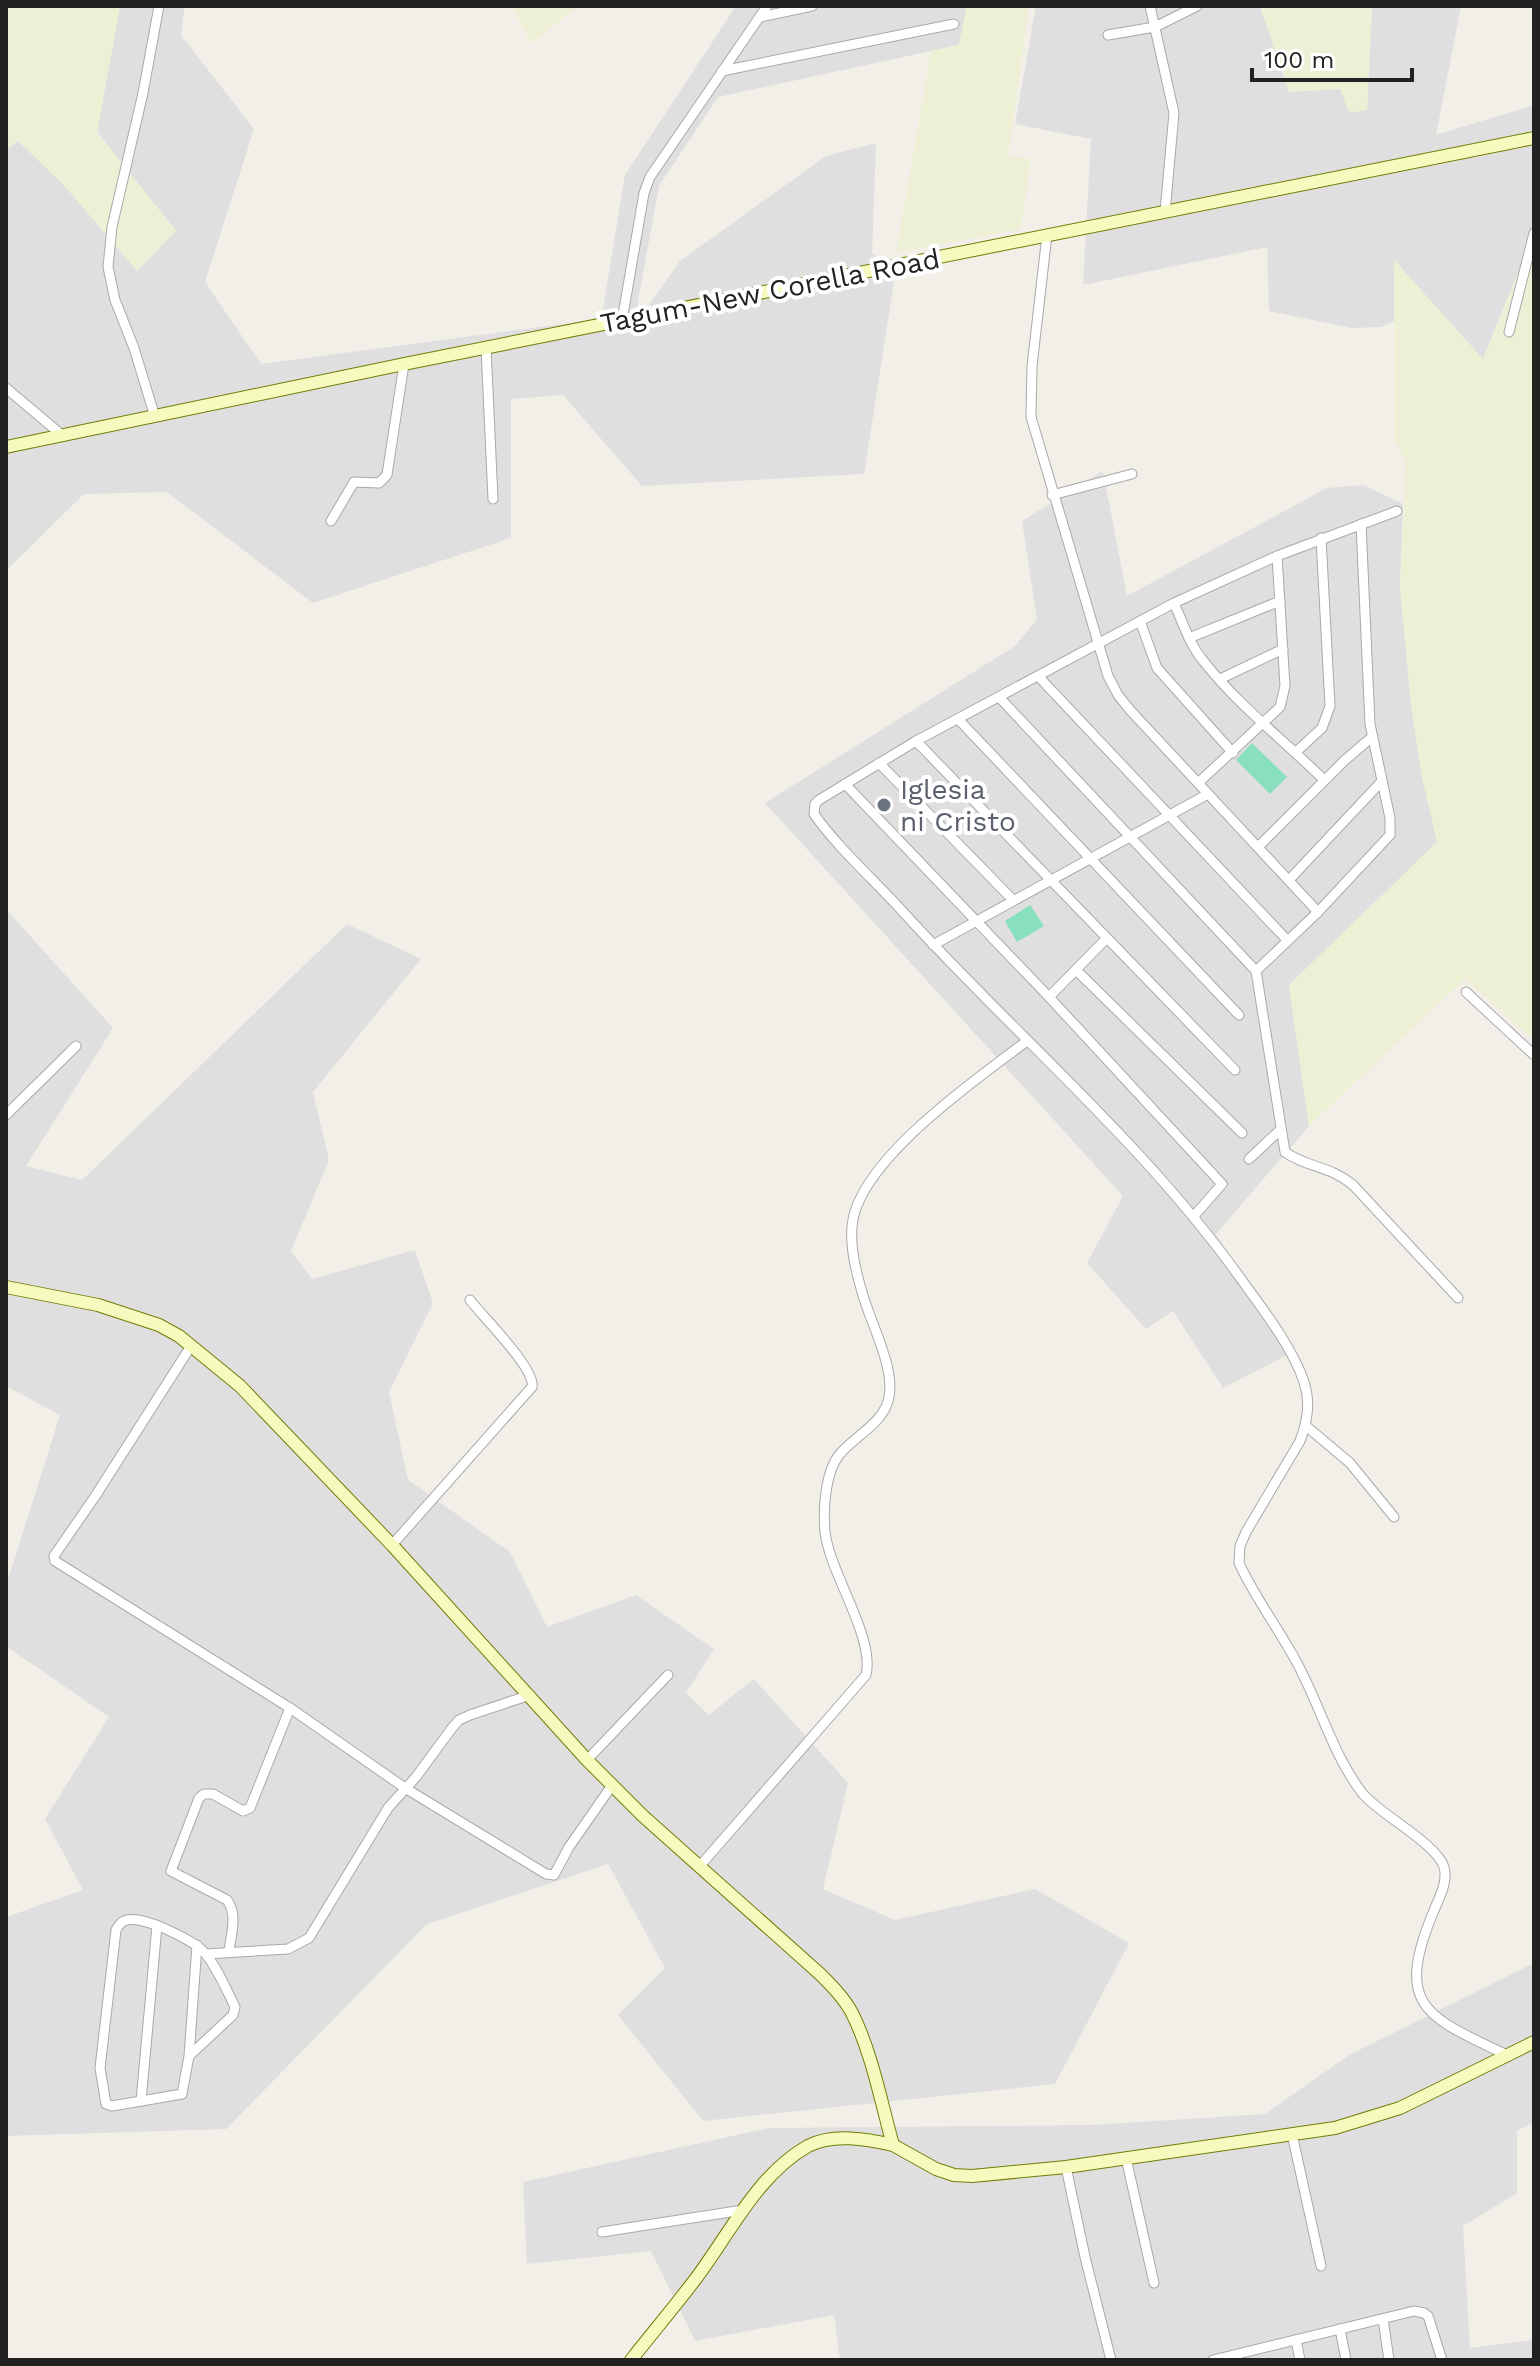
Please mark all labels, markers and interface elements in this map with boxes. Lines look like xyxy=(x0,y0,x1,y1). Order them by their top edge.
scale bar xyxy=(1252,32,1412,82)
text: 100 m xyxy=(1264,46,1334,74)
street label: Tagum-New Corella Road xyxy=(598,242,942,340)
place label: Iglesia ni Cristo xyxy=(900,773,1016,838)
marker: Iglesia ni Cristo xyxy=(875,796,893,814)

